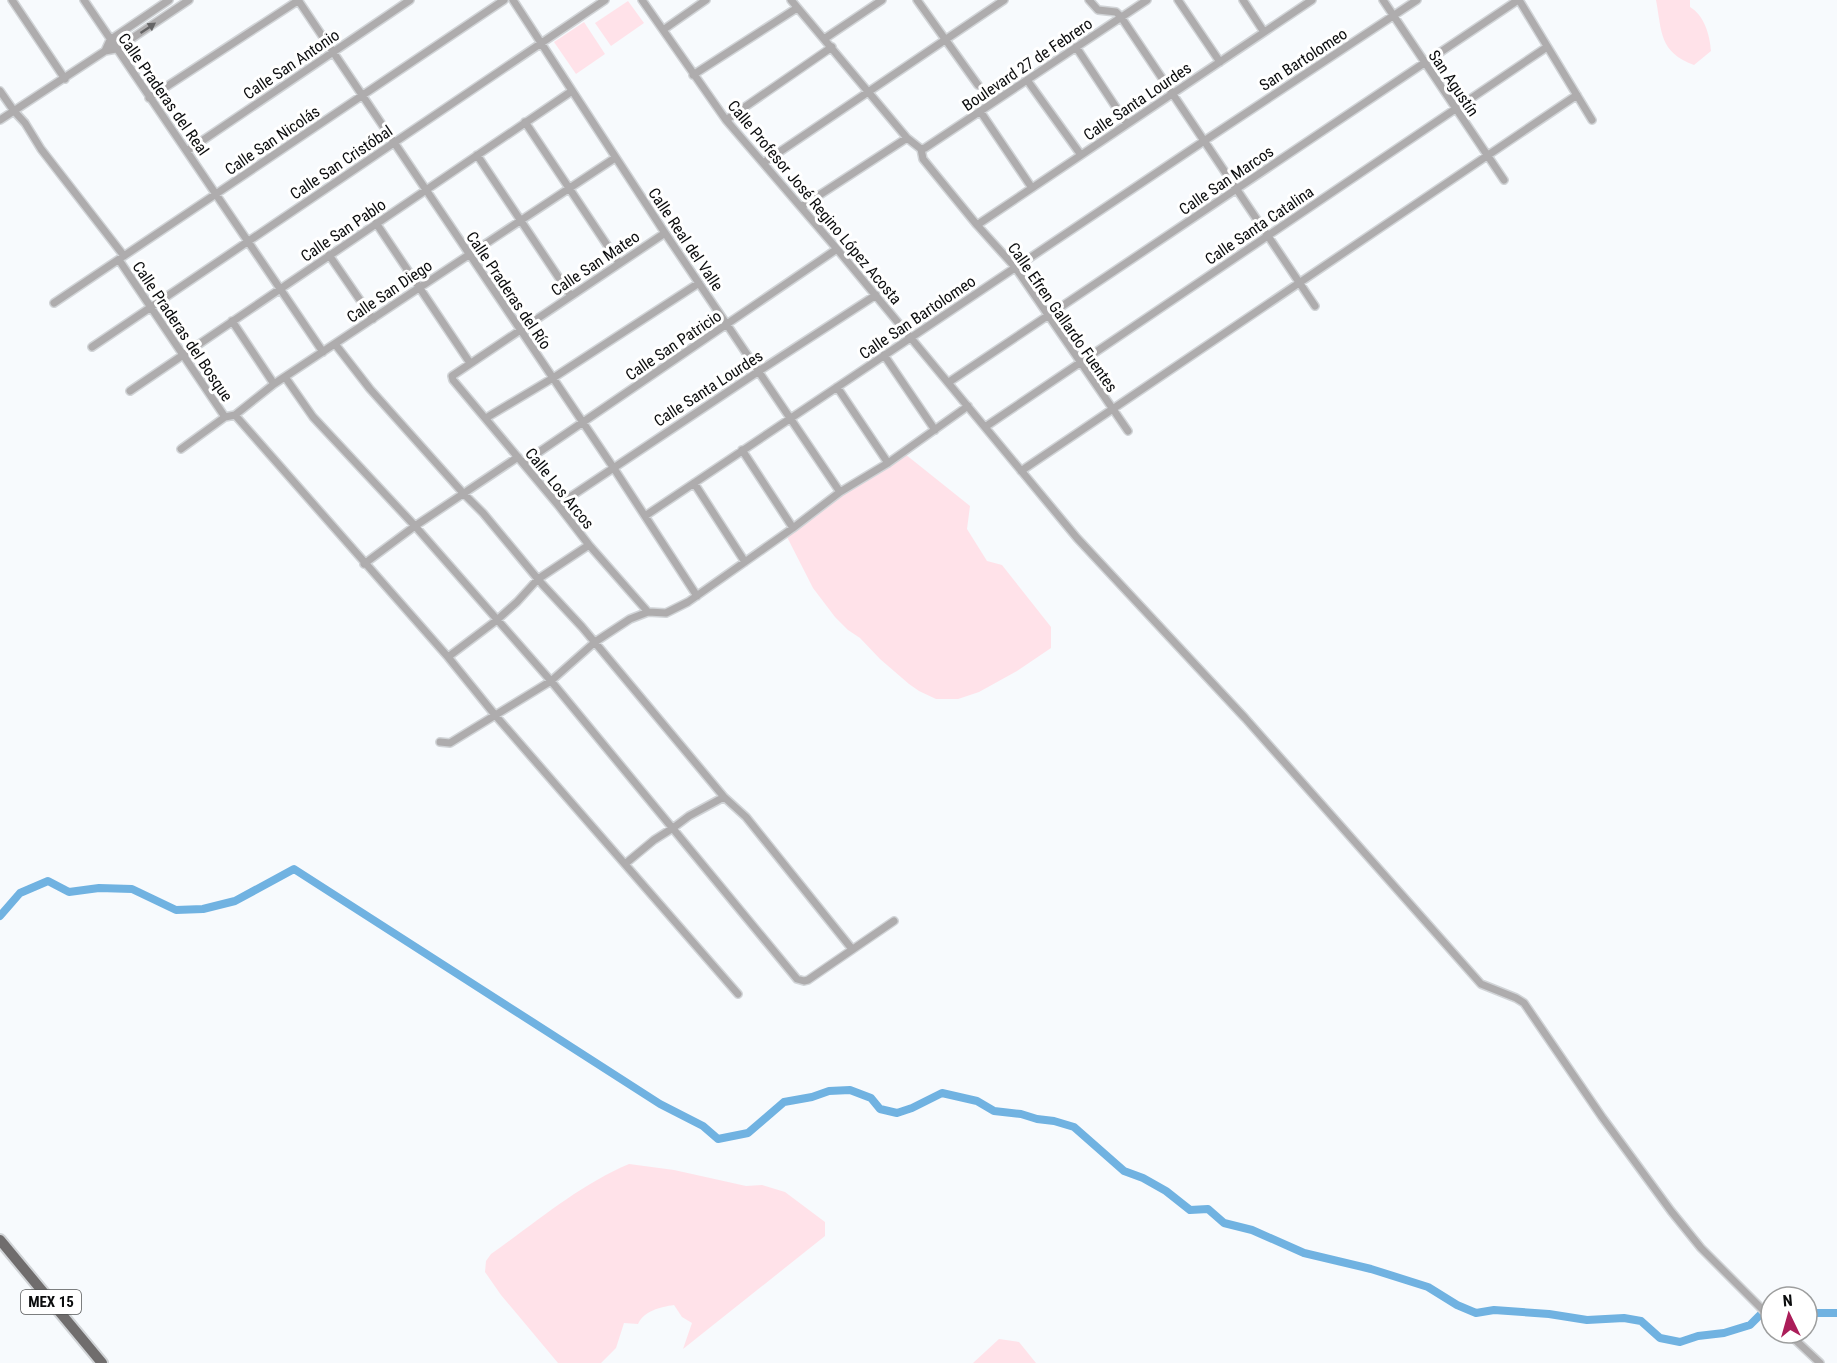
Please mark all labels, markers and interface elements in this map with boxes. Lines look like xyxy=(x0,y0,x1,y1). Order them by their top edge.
street label: Boulevard 27 de Febrero xyxy=(959,14,1096,115)
one-way arrow xyxy=(139,22,155,34)
street label: San Bartolomeo xyxy=(1256,24,1351,95)
street label: Calle San Antonio xyxy=(240,25,343,104)
street label: Calle Praderas del Real xyxy=(114,29,213,159)
street label: San Agustín xyxy=(1425,47,1483,120)
street label: Calle Santa Lourdes xyxy=(1080,58,1195,144)
street label: Calle Profesor José Regino López Acosta xyxy=(724,96,906,308)
street label: Calle San Nicolás xyxy=(221,102,323,179)
street label: Calle San Cristóbal xyxy=(286,121,396,204)
street label: Calle San Marcos xyxy=(1175,142,1277,219)
street label: Calle Santa Catalina xyxy=(1201,182,1317,269)
street label: Calle Real del Valle xyxy=(644,184,727,294)
street label: Calle San Pablo xyxy=(297,195,389,266)
street label: Calle San Mateo xyxy=(547,227,643,300)
street label: Calle Praderas del Río xyxy=(462,228,555,353)
street label: Calle Efren Gallardo Fuentes xyxy=(1004,239,1122,396)
street label: Calle San Diego xyxy=(343,256,436,327)
street label: Calle Praderas del Bosque xyxy=(129,258,237,405)
street label: Calle San Bartolomeo xyxy=(856,271,979,363)
street label: Calle San Patricio xyxy=(622,306,725,384)
street label: Calle Santa Lourdes xyxy=(650,346,766,431)
street label: Calle Los Arcos xyxy=(521,444,598,533)
north arrow xyxy=(1759,1285,1819,1345)
road number: MEX 15 xyxy=(21,1290,81,1314)
text: N xyxy=(1782,1291,1793,1310)

